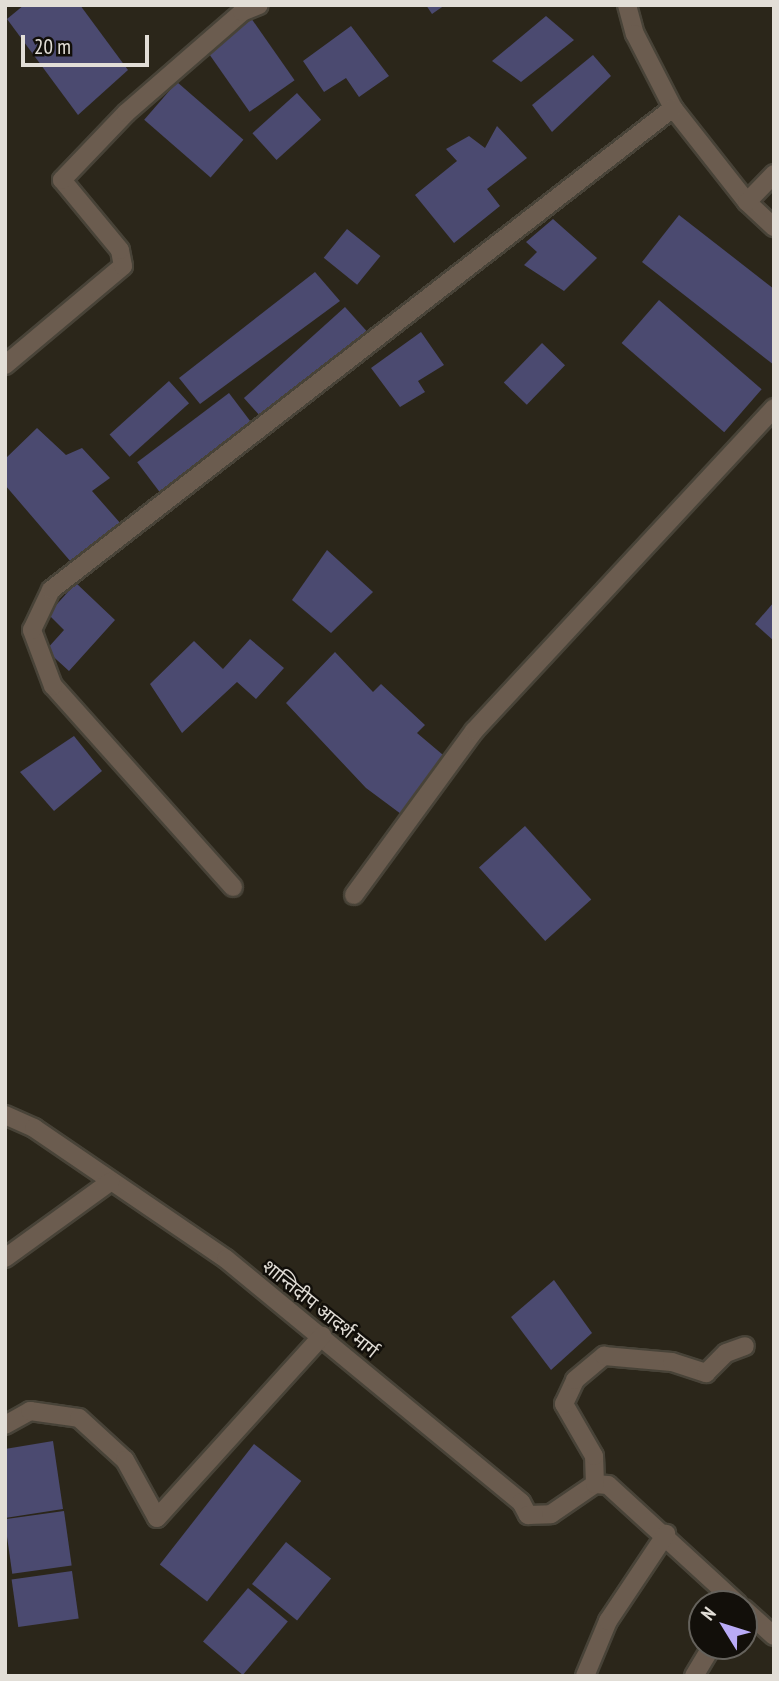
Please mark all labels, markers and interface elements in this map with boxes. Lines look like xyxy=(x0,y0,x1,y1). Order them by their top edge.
scale bar xyxy=(24,21,152,65)
text: 20 m xyxy=(34,33,71,60)
street label: शान्तिदीप आदर्श मार्ग xyxy=(257,1255,383,1363)
north arrow xyxy=(688,1590,758,1660)
text: N xyxy=(695,1602,721,1625)

